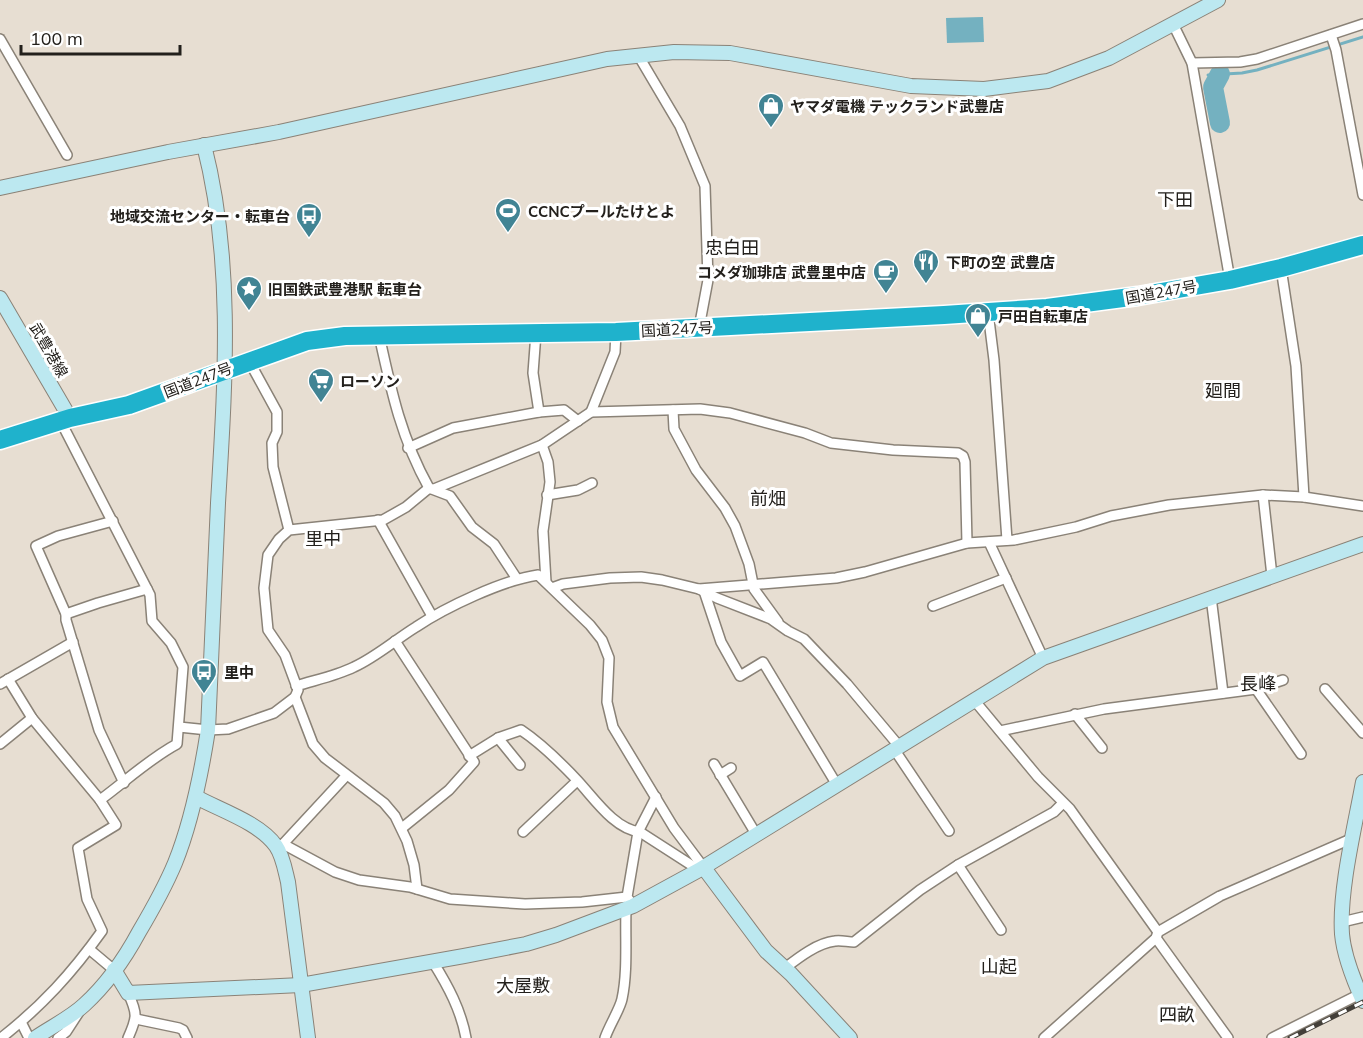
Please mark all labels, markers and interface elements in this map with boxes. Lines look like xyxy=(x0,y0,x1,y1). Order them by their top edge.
scale bar xyxy=(21,18,180,56)
text: 100 m xyxy=(30,27,83,50)
shop icon: ヤマダ電機 テックランド武豊店 xyxy=(756,91,786,129)
place label: ヤマダ電機 テックランド武豊店 xyxy=(790,97,1004,116)
district label: 下田 xyxy=(1157,188,1193,211)
sports icon: CCNCプールたけとよ xyxy=(493,196,523,234)
bus stop icon: 地域交流センター・転車台 xyxy=(294,201,324,239)
place label: CCNCプールたけとよ xyxy=(528,202,675,221)
place label: 地域交流センター・転車台 xyxy=(110,207,290,226)
district label: 忠白田 xyxy=(705,236,759,259)
restaurant icon: 下町の空 武豊店 xyxy=(911,247,941,285)
place label: 下町の空 武豊店 xyxy=(946,253,1055,272)
cafe icon: コメダ珈琲店 武豊里中店 xyxy=(871,257,901,295)
place label: コメダ珈琲店 武豊里中店 xyxy=(697,263,866,282)
place icon: 旧国鉄武豊港駅 転車台 xyxy=(234,274,264,312)
street label: 国道247号 xyxy=(1124,276,1198,308)
place label: 旧国鉄武豊港駅 転車台 xyxy=(268,280,422,299)
shop icon: 戸田自転車店 xyxy=(963,301,993,339)
place label: 戸田自転車店 xyxy=(998,307,1088,326)
street label: 国道247号 xyxy=(641,318,713,340)
street label: 武豊港線 xyxy=(26,319,72,381)
street label: 国道247号 xyxy=(161,358,235,402)
supermarket icon: ローソン xyxy=(306,366,336,404)
place label: ローソン xyxy=(340,372,400,391)
district label: 廻間 xyxy=(1205,379,1241,402)
district label: 前畑 xyxy=(750,487,786,510)
district label: 里中 xyxy=(305,527,341,550)
bus stop icon: 里中 xyxy=(189,657,219,695)
place label: 里中 xyxy=(224,663,254,682)
district label: 長峰 xyxy=(1240,672,1276,695)
district label: 山起 xyxy=(981,955,1017,978)
district label: 大屋敷 xyxy=(496,974,550,997)
district label: 四畝 xyxy=(1159,1003,1195,1026)

